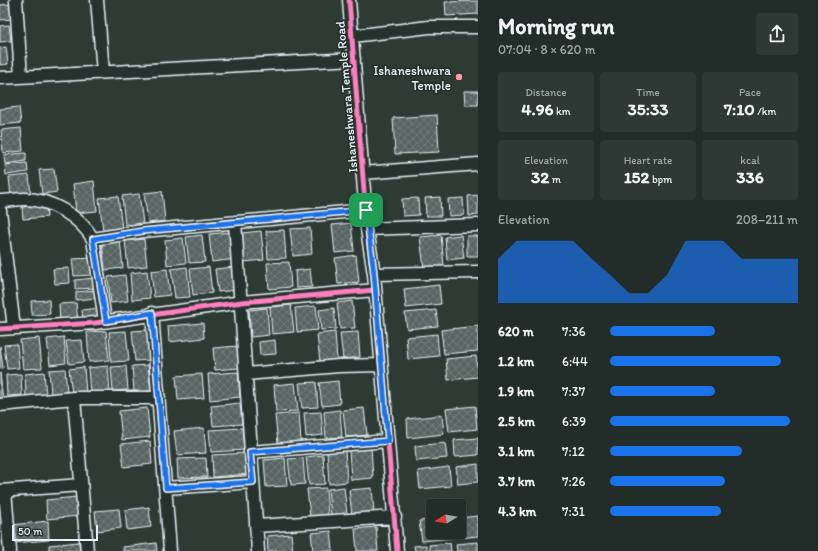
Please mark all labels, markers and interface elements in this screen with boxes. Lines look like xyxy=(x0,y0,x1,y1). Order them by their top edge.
text: Morning run xyxy=(498,13,614,40)
button: share xyxy=(756,13,798,55)
street label: Ishaneshwara Temple Road xyxy=(332,21,361,173)
text: 07:04 · 8 × 620 m xyxy=(498,42,595,57)
place label: Ishaneshwara Temple xyxy=(373,63,451,93)
marker: Ishaneshwara Temple xyxy=(454,72,464,82)
text: Distance xyxy=(525,86,567,99)
text: Time xyxy=(636,86,660,99)
text: Pace xyxy=(739,86,761,99)
text: 4.96 xyxy=(521,99,554,119)
text: 35:33 xyxy=(628,99,668,119)
text: 7:10 xyxy=(724,99,755,119)
text: km xyxy=(554,105,571,118)
text: /km xyxy=(755,105,776,118)
text: Elevation xyxy=(524,154,568,167)
text: Heart rate xyxy=(624,154,672,167)
text: kcal xyxy=(740,154,760,167)
text: 32 xyxy=(531,167,549,187)
text: 152 xyxy=(624,167,649,187)
text: 336 xyxy=(736,167,764,187)
text: m xyxy=(549,173,561,186)
text: bpm xyxy=(649,173,672,186)
pin xyxy=(349,193,383,227)
icon: arrive xyxy=(355,199,377,221)
text: Elevation xyxy=(498,212,550,227)
text: 208–211 m xyxy=(736,212,798,227)
text: 620 m xyxy=(498,324,534,339)
text: 7:36 xyxy=(562,324,586,339)
text: 1.2 km xyxy=(498,354,534,369)
text: 6:44 xyxy=(562,354,588,369)
text: 1.9 km xyxy=(498,384,534,399)
text: 7:37 xyxy=(562,384,585,399)
text: 2.5 km xyxy=(498,414,535,429)
text: 6:39 xyxy=(562,414,586,429)
text: 3.1 km xyxy=(498,444,534,459)
text: 7:12 xyxy=(562,444,585,459)
text: 3.7 km xyxy=(498,474,535,489)
text: 7:26 xyxy=(562,474,585,489)
north arrow xyxy=(426,499,466,539)
map controls xyxy=(426,499,466,539)
text: 4.3 km xyxy=(498,504,536,519)
text: 7:31 xyxy=(562,504,585,519)
scale bar xyxy=(12,523,98,542)
text: 50 m xyxy=(18,525,42,538)

